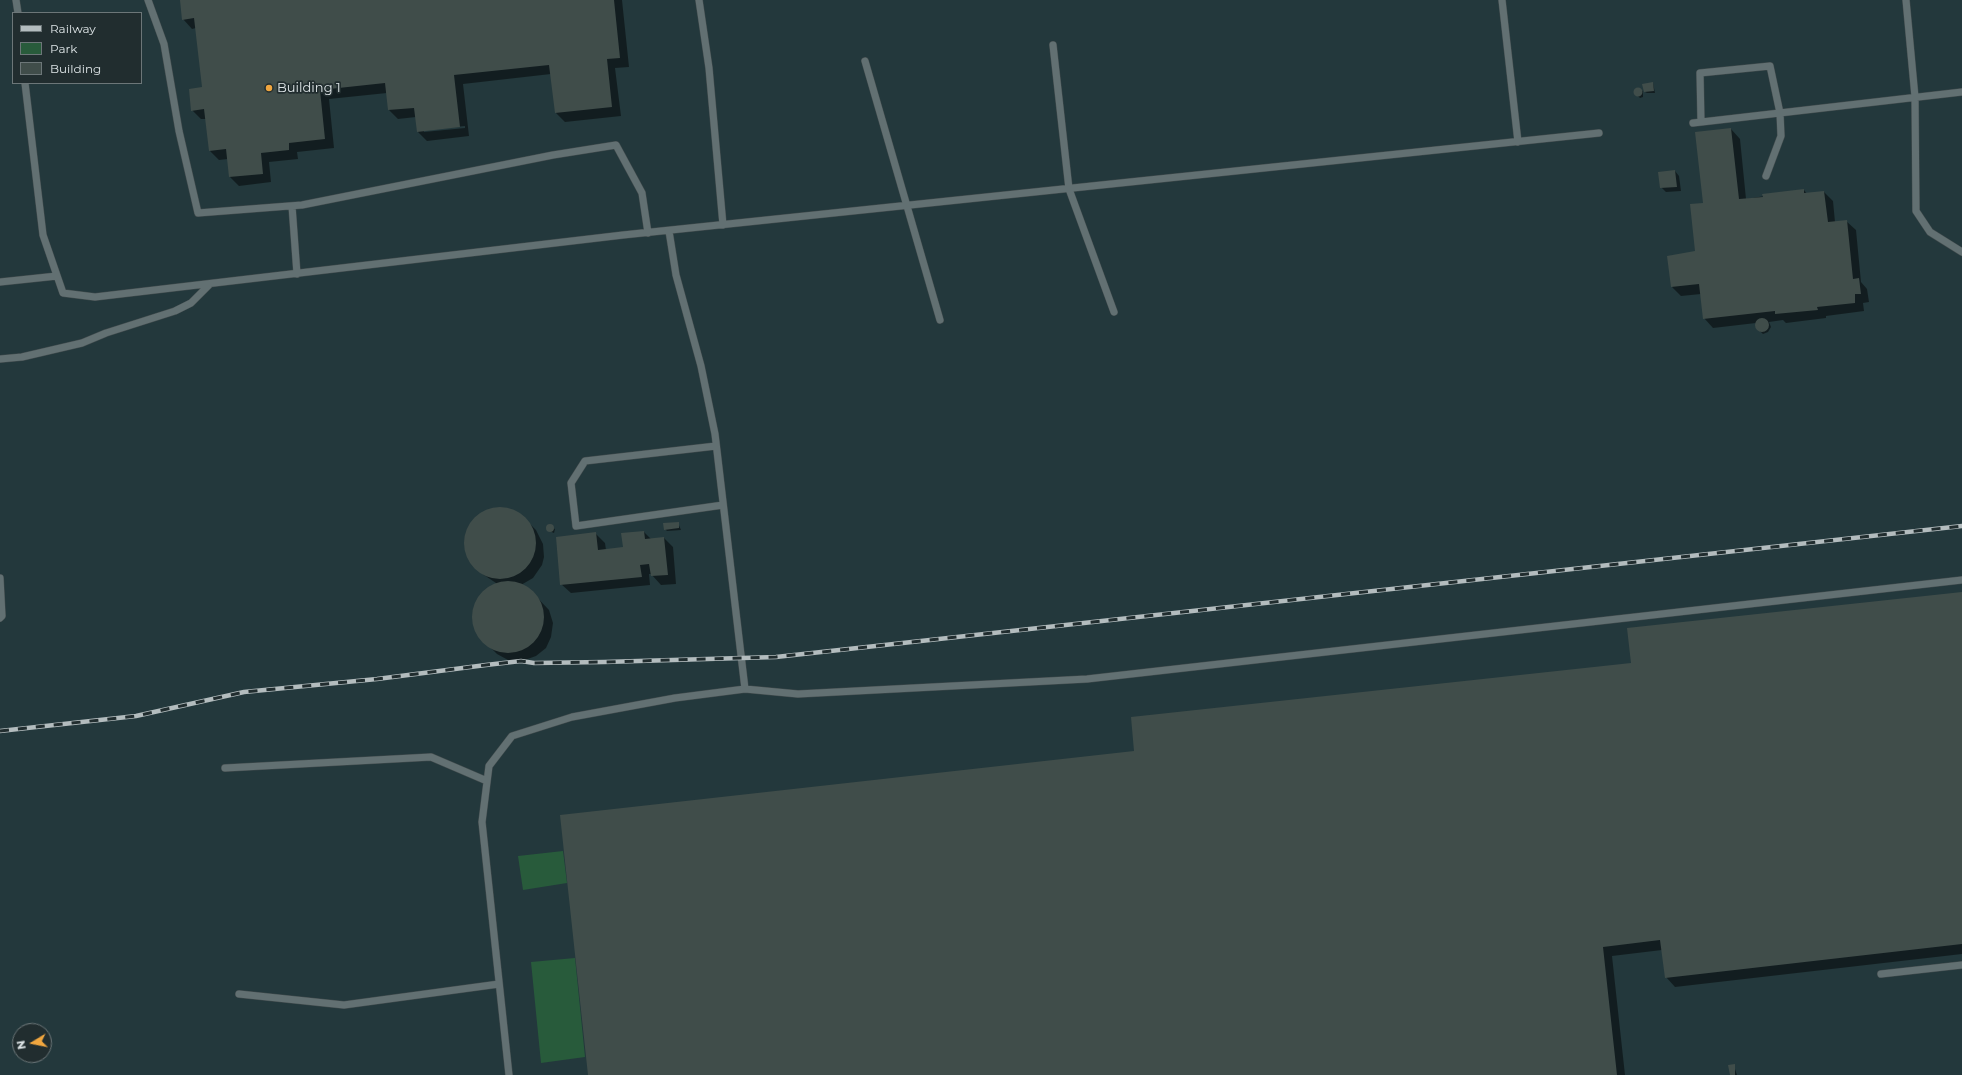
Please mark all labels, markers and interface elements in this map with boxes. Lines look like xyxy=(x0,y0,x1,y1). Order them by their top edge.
legend xyxy=(12,12,142,84)
text: Railway xyxy=(50,21,96,36)
text: Park xyxy=(50,41,77,56)
text: Building xyxy=(50,61,101,76)
place label: Building 1 xyxy=(277,80,341,96)
marker: Building 1 xyxy=(264,83,274,93)
north arrow xyxy=(12,1023,52,1063)
text: N xyxy=(14,1039,29,1051)

